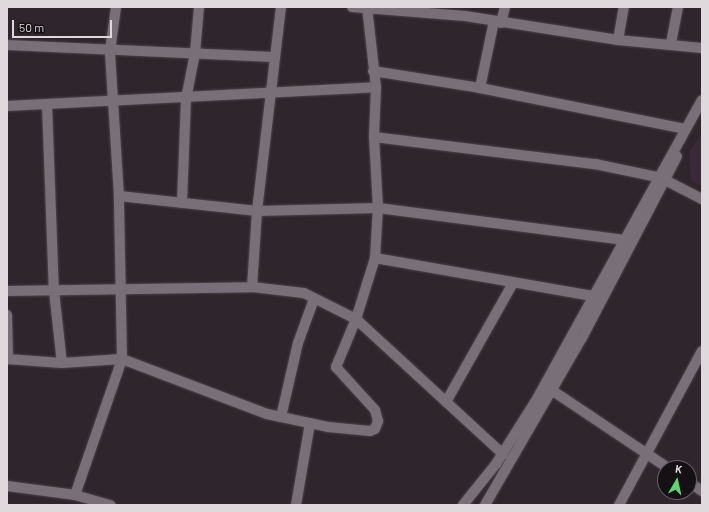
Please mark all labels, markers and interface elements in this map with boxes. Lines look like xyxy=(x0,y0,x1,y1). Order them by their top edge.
scale bar xyxy=(14,12,114,38)
text: 50 m xyxy=(19,20,44,34)
north arrow xyxy=(657,460,697,500)
text: K xyxy=(674,462,683,476)

